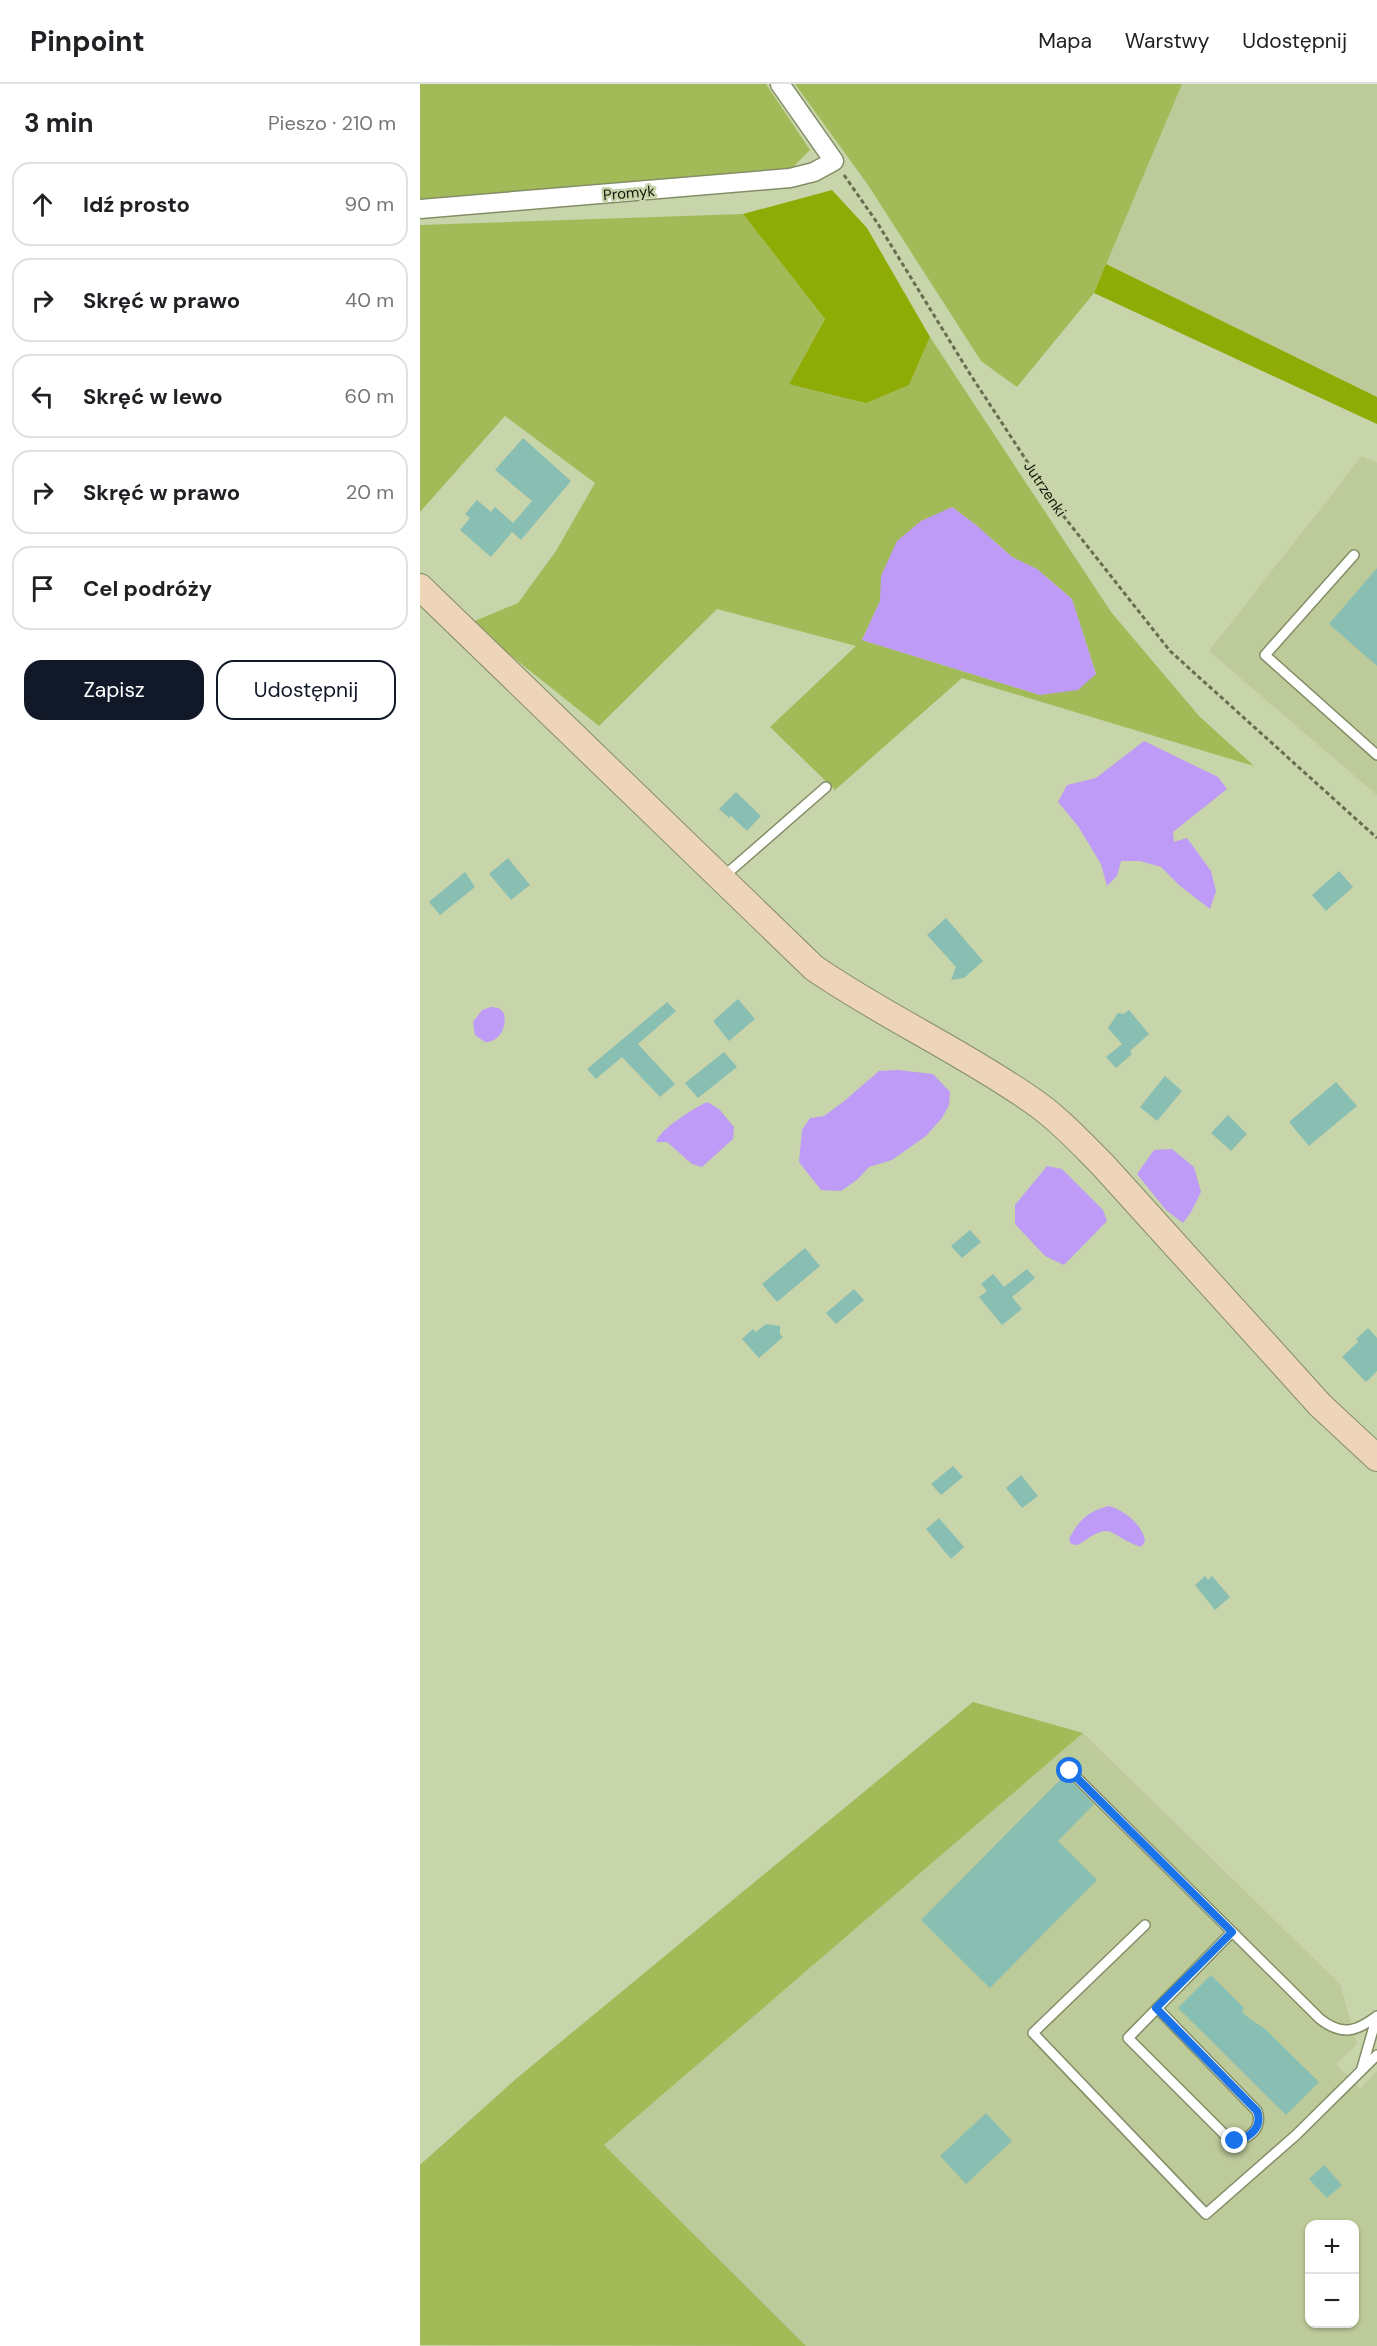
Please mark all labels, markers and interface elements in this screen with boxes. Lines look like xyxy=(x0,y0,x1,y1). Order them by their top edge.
text: Pinpoint xyxy=(30,23,145,60)
text: Mapa xyxy=(1038,27,1092,55)
text: Warstwy xyxy=(1125,27,1209,55)
text: Udostępnij xyxy=(1242,27,1347,55)
text: 3 min xyxy=(24,106,93,140)
text: Pieszo · 210 m xyxy=(268,110,396,136)
street label: Promyk xyxy=(602,181,656,205)
icon: ahead xyxy=(26,188,59,221)
text: Idź prosto xyxy=(83,190,190,219)
text: 90 m xyxy=(345,191,394,217)
icon: right xyxy=(26,284,59,317)
text: Skręć w prawo xyxy=(83,286,240,315)
text: 40 m xyxy=(345,287,394,313)
icon: left xyxy=(26,380,59,413)
text: Skręć w lewo xyxy=(83,382,223,411)
text: 60 m xyxy=(345,383,394,409)
street label: Jutrzenki xyxy=(1019,457,1071,521)
icon: right xyxy=(26,476,59,509)
text: Skręć w prawo xyxy=(83,478,240,507)
text: 20 m xyxy=(346,479,394,505)
icon: arrive xyxy=(26,572,59,605)
text: Cel podróży xyxy=(83,574,212,603)
button: Zapisz xyxy=(24,660,204,720)
button: Udostępnij xyxy=(216,660,396,720)
route start xyxy=(1056,1757,1082,1783)
route end xyxy=(1221,2127,1247,2153)
map controls xyxy=(1305,2220,1359,2328)
button: + xyxy=(1305,2220,1359,2274)
button: − xyxy=(1305,2274,1359,2328)

